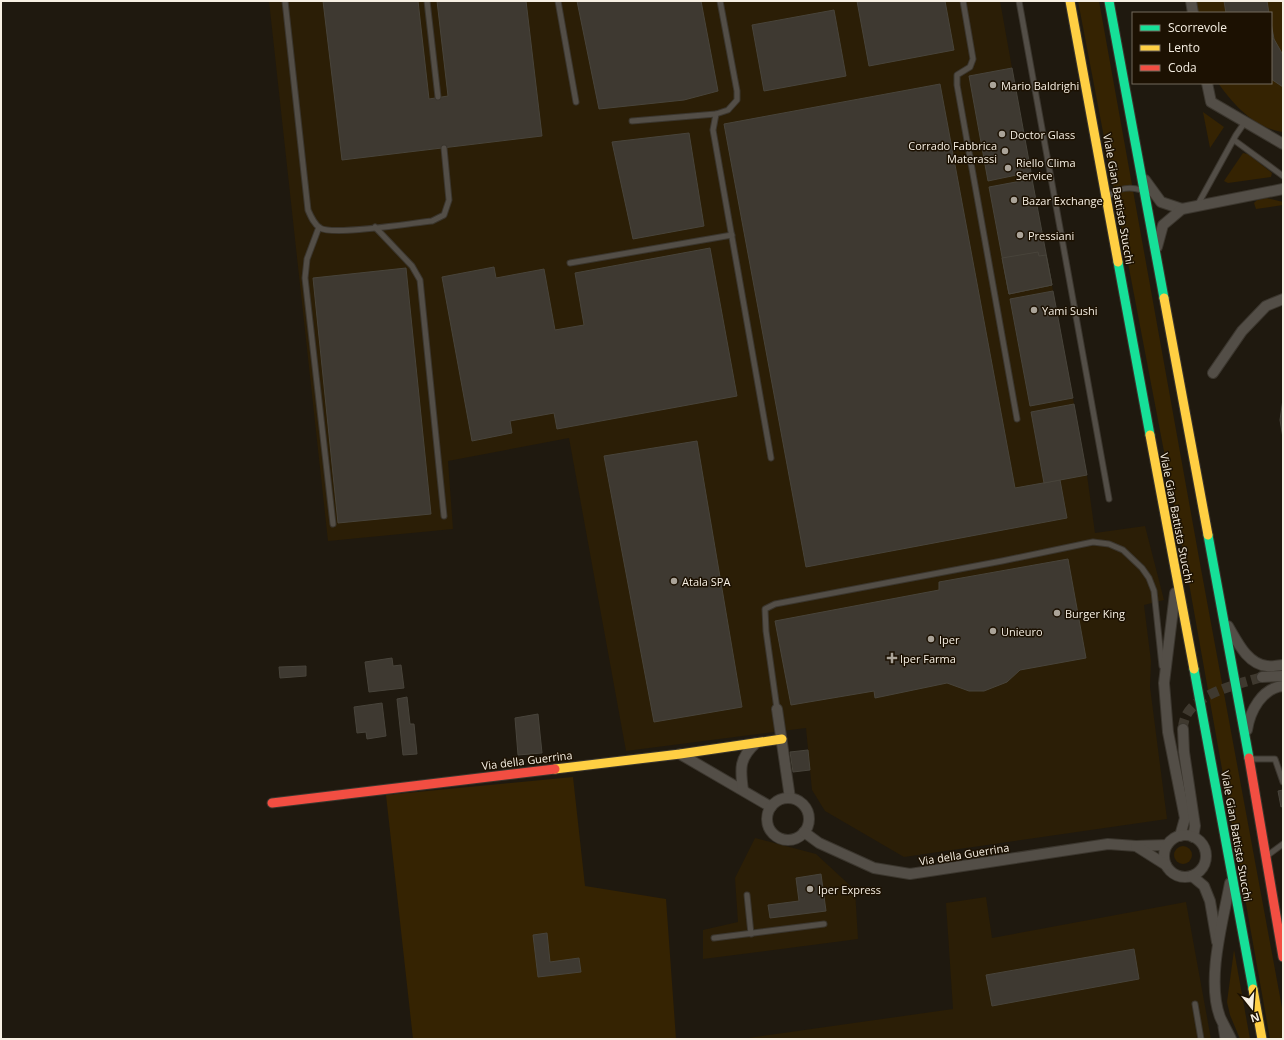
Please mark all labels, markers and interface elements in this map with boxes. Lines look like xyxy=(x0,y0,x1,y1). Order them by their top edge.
legend xyxy=(1132,12,1272,84)
text: Scorrevole xyxy=(1168,19,1227,36)
text: Lento xyxy=(1168,39,1200,56)
text: Coda xyxy=(1168,59,1197,76)
place label: Mario Baldrighi xyxy=(1001,78,1079,93)
marker: Mario Baldrighi xyxy=(988,80,998,90)
place label: Doctor Glass xyxy=(1010,127,1075,142)
marker: Doctor Glass xyxy=(997,129,1007,139)
street label: Viale Gian Battista Stucchi xyxy=(1100,132,1138,266)
place label: Corrado Fabbrica Materassi xyxy=(908,138,997,166)
marker: Corrado Fabbrica Materassi xyxy=(1000,146,1010,156)
place label: Riello Clima Service xyxy=(1016,155,1076,183)
marker: Riello Clima Service xyxy=(1003,163,1013,173)
place label: Bazar Exchange xyxy=(1022,193,1103,208)
marker: Bazar Exchange xyxy=(1009,195,1019,205)
place label: Pressiani xyxy=(1028,228,1074,243)
marker: Pressiani xyxy=(1015,230,1025,240)
place label: Yami Sushi xyxy=(1042,303,1098,318)
marker: Yami Sushi xyxy=(1029,305,1039,315)
street label: Viale Gian Battista Stucchi xyxy=(1157,452,1197,584)
place label: Atala SPA xyxy=(682,574,730,589)
marker: Atala SPA xyxy=(669,576,679,586)
place label: Burger King xyxy=(1065,606,1125,621)
marker: Burger King xyxy=(1052,608,1062,618)
place label: Unieuro xyxy=(1001,624,1043,639)
marker: Unieuro xyxy=(988,626,998,636)
place label: Iper xyxy=(939,632,960,647)
marker: Iper xyxy=(926,634,936,644)
place label: Iper Farma xyxy=(900,651,956,666)
marker: Iper Farma xyxy=(887,653,897,663)
street label: Via della Guerrina xyxy=(481,747,573,773)
street label: Viale Gian Battista Stucchi xyxy=(1218,769,1256,903)
street label: Via della Guerrina xyxy=(918,839,1010,869)
place label: Iper Express xyxy=(818,882,881,897)
marker: Iper Express xyxy=(805,884,815,894)
north arrow xyxy=(1232,988,1272,1028)
text: N xyxy=(1249,1010,1262,1027)

